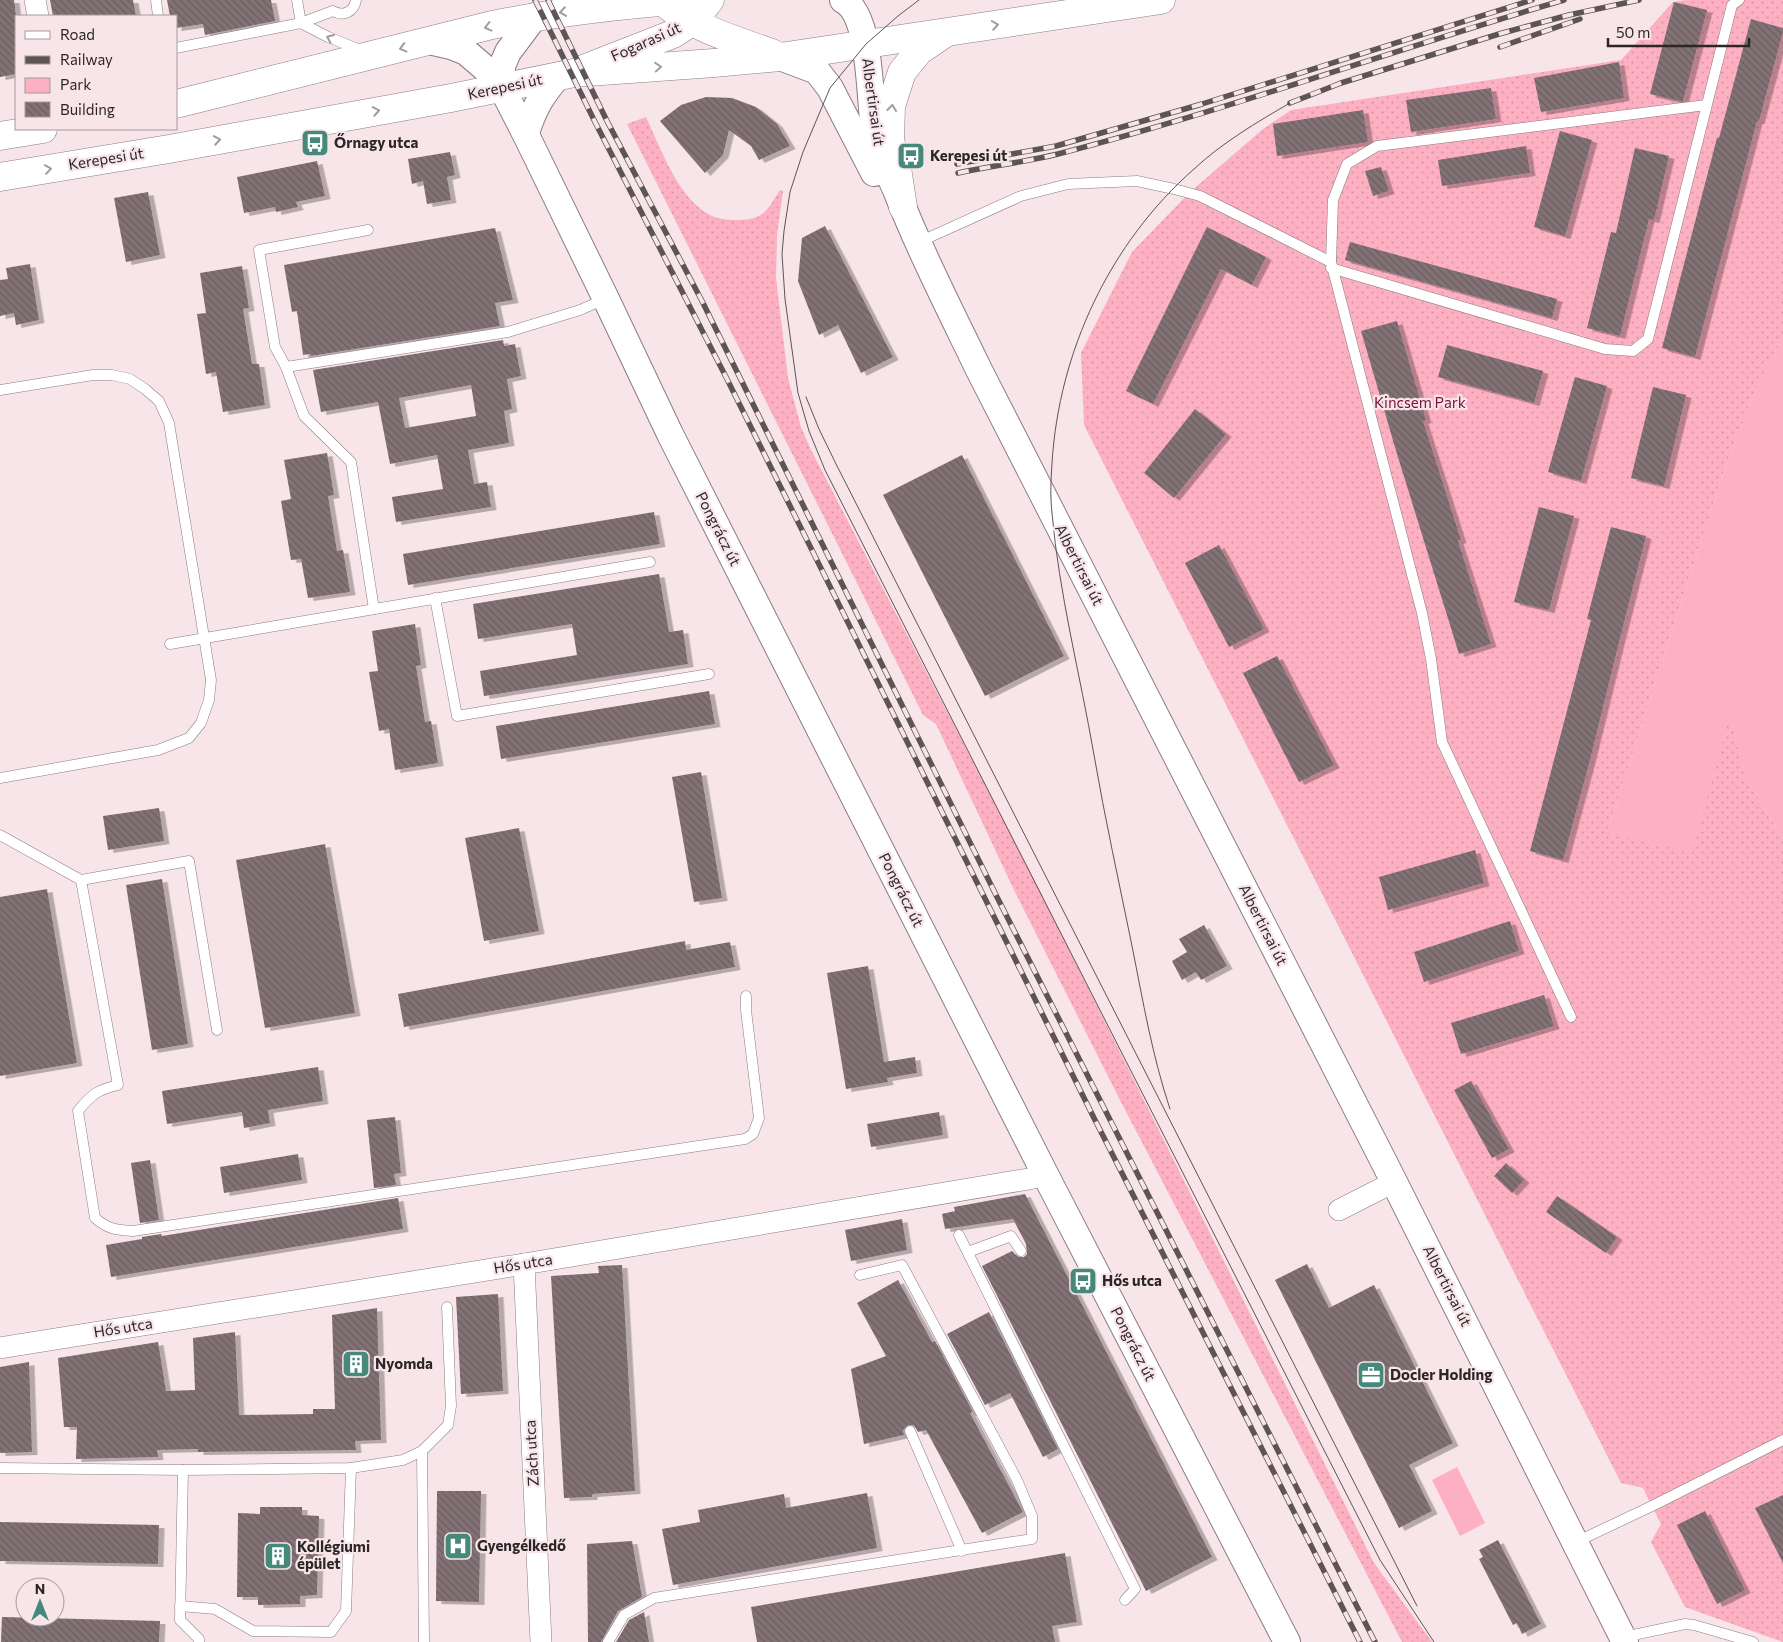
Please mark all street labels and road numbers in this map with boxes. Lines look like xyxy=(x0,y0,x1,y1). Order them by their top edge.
street label: Fogarasi út xyxy=(608,18,683,65)
street label: Albertirsai út xyxy=(859,57,889,147)
street label: Kerepesi út xyxy=(466,69,544,103)
street label: Kerepesi út xyxy=(67,143,145,173)
street label: Pongrácz út xyxy=(693,488,745,569)
street label: Albertirsai út xyxy=(1052,521,1108,608)
street label: Pongrácz út xyxy=(876,849,928,930)
street label: Albertirsai út xyxy=(1236,881,1292,968)
street label: Albertirsai út xyxy=(1420,1242,1476,1329)
street label: Hős utca xyxy=(492,1249,554,1277)
street label: Pongrácz út xyxy=(1108,1303,1160,1384)
street label: Hős utca xyxy=(92,1313,154,1341)
street label: Zách utca xyxy=(520,1419,542,1487)

